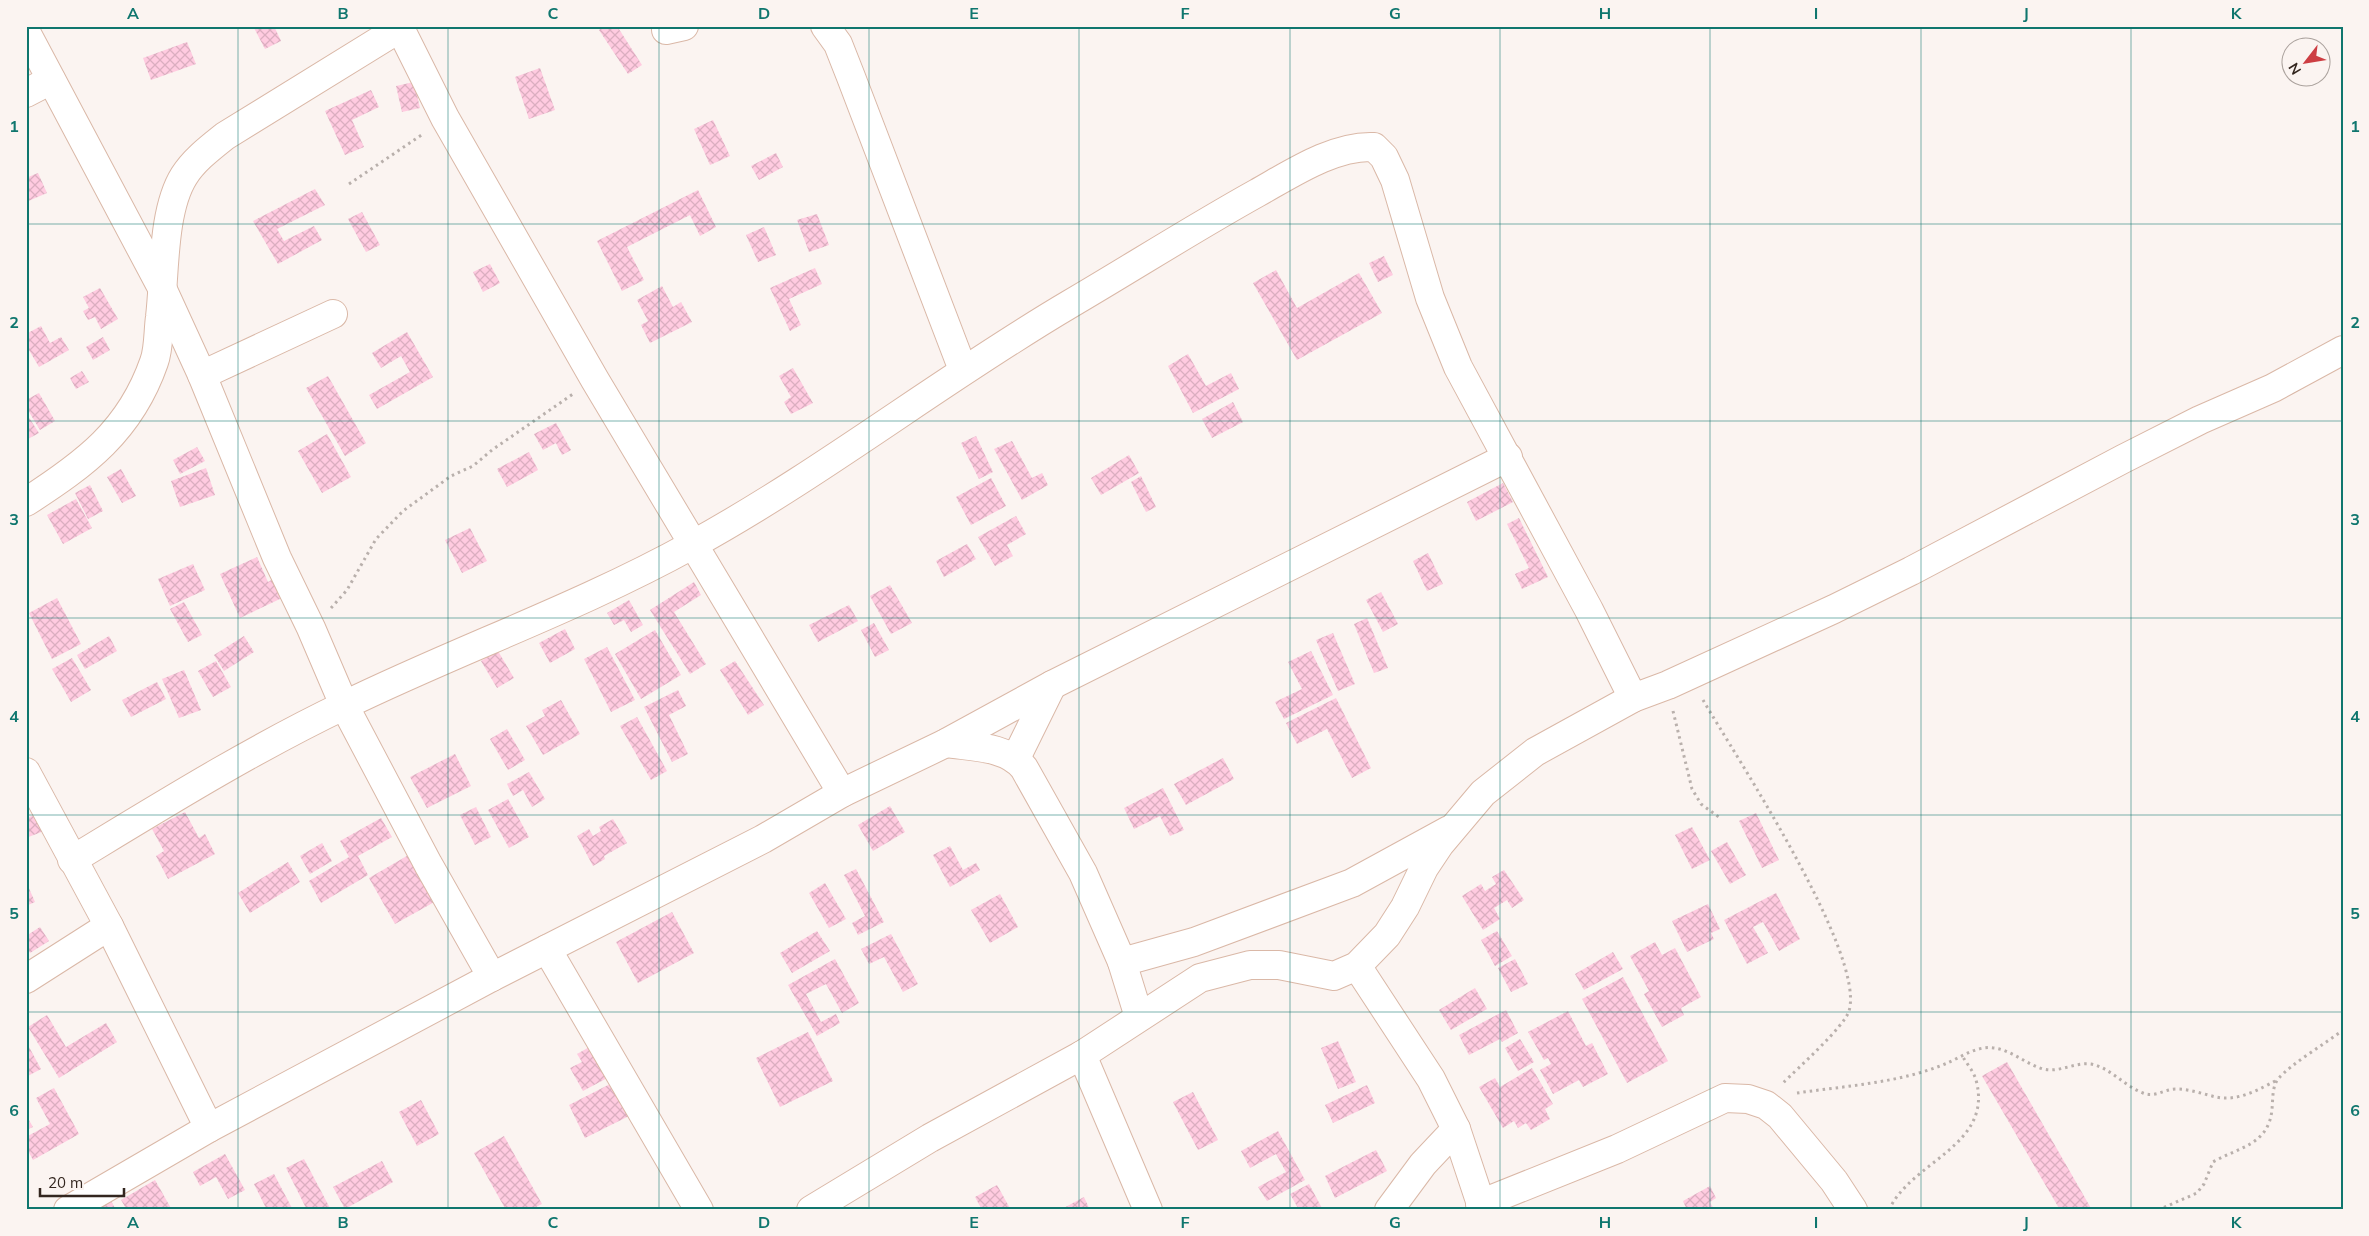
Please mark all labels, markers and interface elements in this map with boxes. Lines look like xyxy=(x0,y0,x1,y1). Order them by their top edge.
text: A xyxy=(127,3,139,23)
text: B xyxy=(337,3,349,23)
text: C xyxy=(548,3,559,23)
text: D xyxy=(758,3,770,23)
text: E xyxy=(969,3,979,23)
text: F xyxy=(1180,3,1190,23)
text: G xyxy=(1389,3,1401,23)
text: H xyxy=(1599,3,1611,23)
text: I xyxy=(1814,3,1818,23)
text: J xyxy=(2023,3,2029,23)
text: K xyxy=(2231,3,2243,23)
north arrow xyxy=(2282,38,2332,88)
text: N xyxy=(2284,60,2305,78)
text: 1 xyxy=(9,116,19,136)
text: 1 xyxy=(2350,116,2360,136)
text: 2 xyxy=(9,312,19,332)
text: 2 xyxy=(2350,312,2360,332)
text: 3 xyxy=(9,509,19,529)
text: 3 xyxy=(2350,509,2360,529)
text: 4 xyxy=(9,706,19,726)
text: 4 xyxy=(2350,706,2360,726)
text: 5 xyxy=(9,903,19,923)
text: 5 xyxy=(2350,903,2360,923)
text: 6 xyxy=(9,1100,19,1120)
text: 6 xyxy=(2350,1100,2360,1120)
scale bar xyxy=(40,1166,124,1198)
text: 20 m xyxy=(48,1173,83,1192)
text: A xyxy=(127,1212,139,1232)
text: B xyxy=(337,1212,349,1232)
text: C xyxy=(548,1212,559,1232)
text: D xyxy=(758,1212,770,1232)
text: E xyxy=(969,1212,979,1232)
text: F xyxy=(1180,1212,1190,1232)
text: G xyxy=(1389,1212,1401,1232)
text: H xyxy=(1599,1212,1611,1232)
text: I xyxy=(1814,1212,1818,1232)
text: J xyxy=(2023,1212,2029,1232)
text: K xyxy=(2231,1212,2243,1232)

